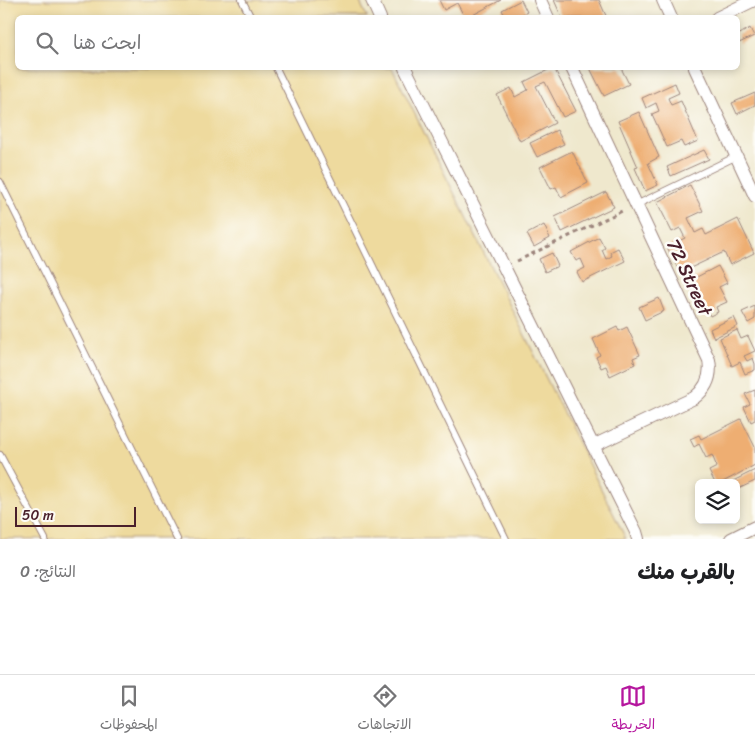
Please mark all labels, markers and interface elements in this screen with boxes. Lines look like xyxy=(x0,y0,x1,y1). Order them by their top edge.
search box xyxy=(15,15,740,70)
text: ابحث هنا xyxy=(73,26,141,59)
icon: search xyxy=(33,29,61,57)
street label: 72 Street xyxy=(657,233,722,323)
map controls xyxy=(695,479,740,524)
button: layers xyxy=(695,479,740,524)
text: 50 m xyxy=(22,503,54,528)
scale bar xyxy=(15,504,136,527)
text: بالقرب منك xyxy=(637,553,735,591)
text: النتائج: 0 xyxy=(20,557,76,586)
tab: المحفوظات xyxy=(100,682,158,737)
tab: الاتجاهات xyxy=(357,682,412,737)
tab: الخريطة xyxy=(611,682,655,737)

